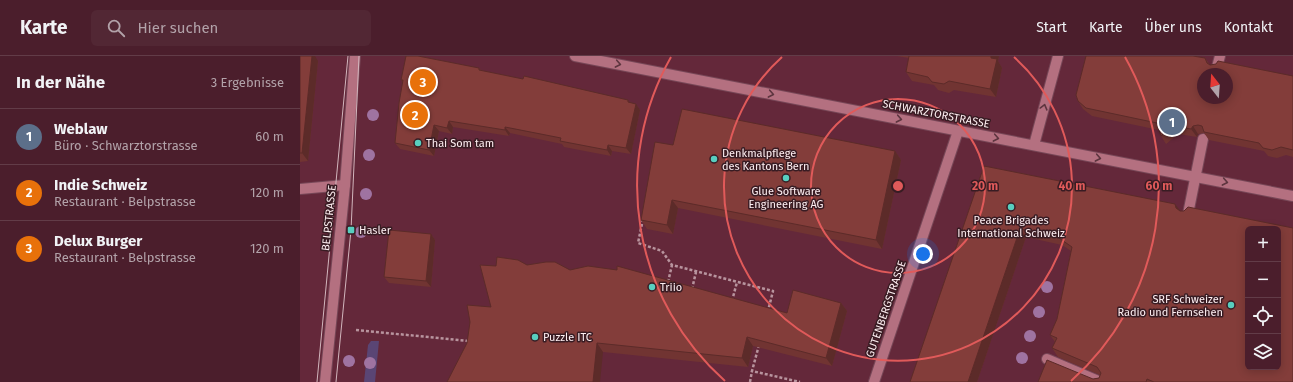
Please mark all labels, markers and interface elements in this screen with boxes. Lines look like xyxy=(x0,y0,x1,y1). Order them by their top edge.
search box xyxy=(91,10,371,46)
text: Karte xyxy=(20,16,67,39)
icon: search xyxy=(105,17,127,39)
text: Hier suchen xyxy=(137,19,218,37)
text: Start xyxy=(1036,19,1067,36)
text: Karte xyxy=(1089,19,1123,36)
text: Über uns xyxy=(1145,19,1202,36)
text: Kontakt xyxy=(1224,19,1273,36)
one-way arrow xyxy=(615,60,621,68)
pin: 3 xyxy=(410,67,436,97)
north arrow xyxy=(1197,68,1233,104)
text: In der Nähe xyxy=(16,72,105,93)
text: 3 Ergebnisse xyxy=(211,75,284,90)
one-way arrow xyxy=(768,90,774,98)
street label: SCHWARZTORSTRASSE xyxy=(881,97,991,131)
pin: 2 xyxy=(402,100,428,130)
one-way arrow xyxy=(1039,104,1048,111)
pin: 1 xyxy=(1159,107,1185,137)
one-way arrow xyxy=(896,114,902,123)
text: Weblaw xyxy=(54,120,108,138)
text: 1 xyxy=(26,129,32,144)
text: 60 m xyxy=(255,129,284,144)
one-way arrow xyxy=(993,133,1000,142)
place label: Thai Som tam xyxy=(426,137,494,150)
text: Büro · Schwarztorstrasse xyxy=(54,138,198,153)
marker: Thai Som tam xyxy=(413,138,423,148)
place label: Denkmalpflege des Kantons Bern xyxy=(722,147,810,173)
one-way arrow xyxy=(1094,153,1101,161)
marker: Denkmalpflege des Kantons Bern xyxy=(709,154,719,164)
marker: Glue Software Engineering AG xyxy=(781,173,791,183)
text: Indie Schweiz xyxy=(54,176,147,194)
one-way arrow xyxy=(1222,178,1228,186)
centre of rings xyxy=(891,179,905,193)
text: 20 m xyxy=(972,179,998,193)
text: 40 m xyxy=(1059,179,1085,193)
text: 60 m xyxy=(1146,179,1172,193)
street label: BELPSTRASSE xyxy=(319,184,339,252)
text: 2 xyxy=(26,185,32,200)
text: 120 m xyxy=(250,185,284,200)
place label: Glue Software Engineering AG xyxy=(748,185,824,211)
text: Restaurant · Belpstrasse xyxy=(54,194,196,209)
marker: Peace Brigades International Schweiz xyxy=(1006,202,1016,212)
place label: Peace Brigades International Schweiz xyxy=(957,214,1065,240)
place label: Hasler xyxy=(359,224,392,237)
marker: Hasler xyxy=(346,225,356,235)
map controls xyxy=(1245,226,1281,370)
button: + xyxy=(1245,226,1281,262)
text: Delux Burger xyxy=(54,232,142,250)
text: 3 xyxy=(26,241,32,256)
text: 120 m xyxy=(250,241,284,256)
your location xyxy=(913,244,933,264)
text: Restaurant · Belpstrasse xyxy=(54,250,196,265)
street label: GUTENBERGSTRASSE xyxy=(863,259,909,359)
button: − xyxy=(1245,262,1281,298)
place label: Triio xyxy=(660,281,682,294)
marker: Triio xyxy=(647,282,657,292)
place label: SRF Schweizer Radio und Fernsehen xyxy=(1117,293,1224,319)
button: locate xyxy=(1245,298,1281,334)
marker: SRF Schweizer Radio und Fernsehen xyxy=(1226,300,1236,310)
place label: Puzzle ITC xyxy=(543,331,592,344)
marker: Puzzle ITC xyxy=(530,332,540,342)
button: layers xyxy=(1245,334,1281,370)

